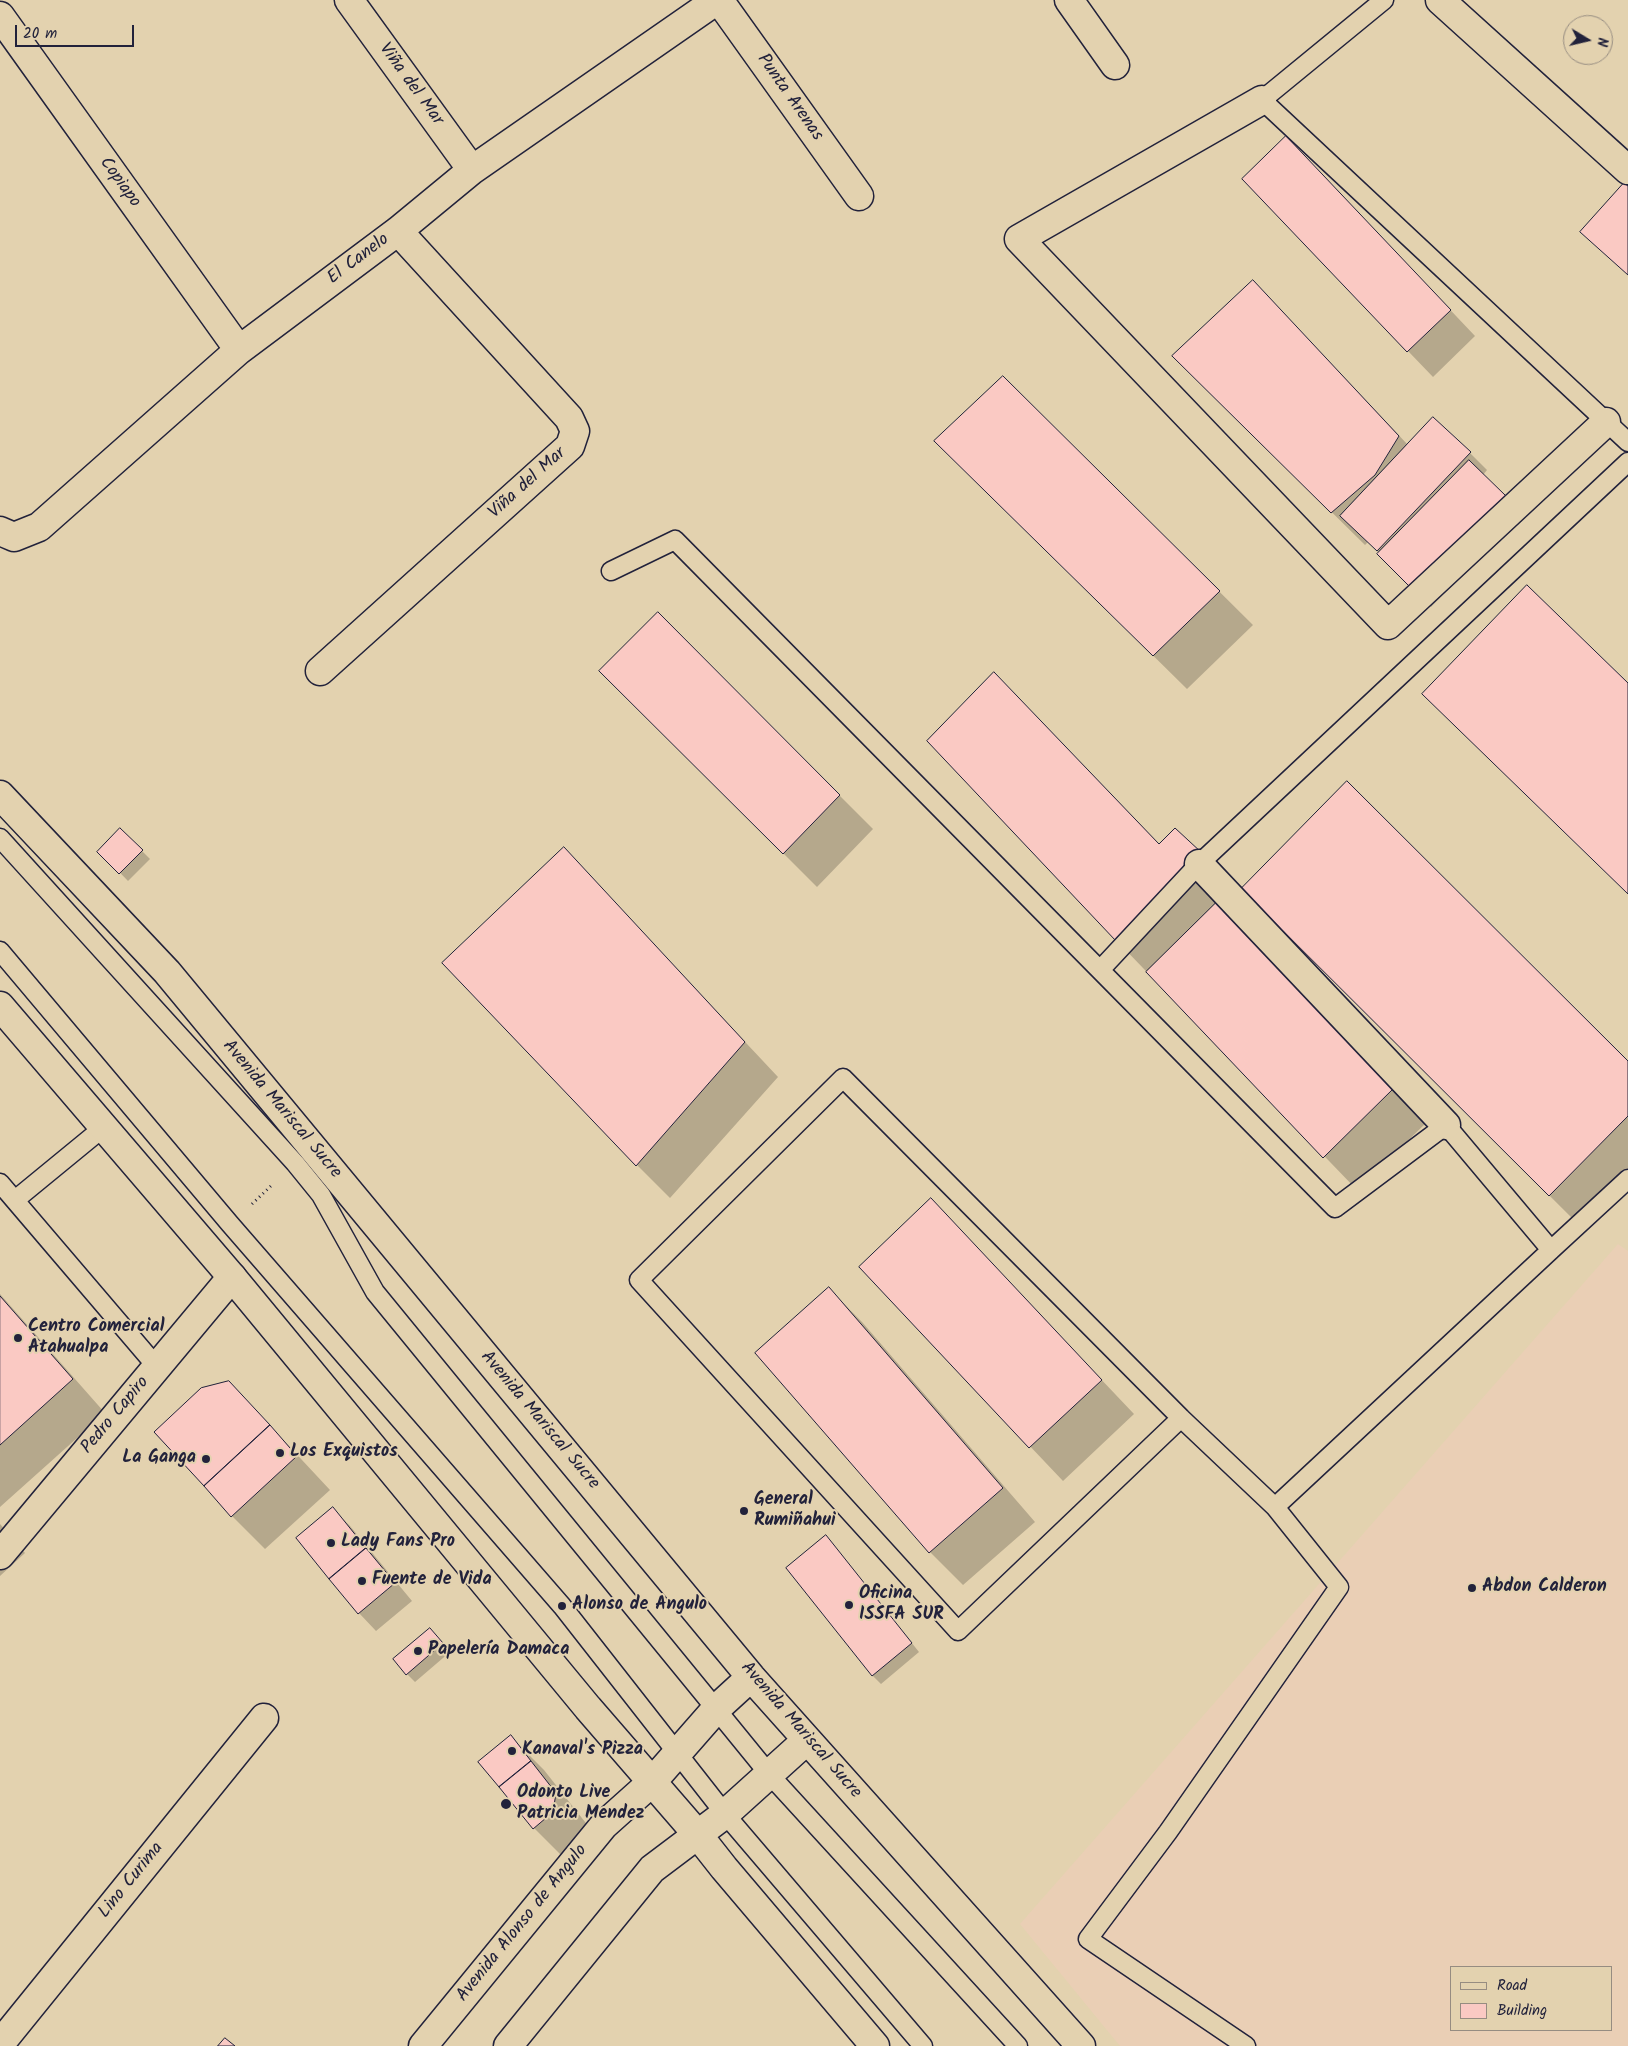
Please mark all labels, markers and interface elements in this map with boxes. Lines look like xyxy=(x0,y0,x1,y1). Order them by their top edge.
scale bar xyxy=(18,15,136,47)
north arrow xyxy=(1563,15,1613,65)
text: 20 m xyxy=(23,22,57,46)
text: N xyxy=(1590,36,1613,48)
street label: Viña del Mar xyxy=(373,40,447,130)
street label: Punta Arenas xyxy=(751,50,827,146)
street label: Copiapo xyxy=(94,154,144,212)
street label: El Canelo xyxy=(324,230,394,290)
street label: Viña del Mar xyxy=(485,444,571,524)
street label: Avenida Mariscal Sucre xyxy=(217,1036,345,1184)
place label: Centro Comercial Atahualpa xyxy=(28,1317,164,1360)
marker: Centro Comercial Atahualpa xyxy=(12,1332,24,1344)
street label: Avenida Mariscal Sucre xyxy=(475,1347,603,1495)
street label: Pedro Capiro xyxy=(77,1373,155,1459)
place label: Los Exquistos xyxy=(290,1442,398,1464)
marker: Los Exquistos xyxy=(274,1447,286,1459)
place label: La Ganga xyxy=(122,1448,196,1470)
marker: La Ganga xyxy=(200,1453,212,1465)
place label: General Rumiñahui xyxy=(754,1490,836,1532)
marker: General Rumiñahui xyxy=(738,1505,750,1517)
place label: Lady Fans Pro xyxy=(341,1532,455,1554)
marker: Lady Fans Pro xyxy=(325,1537,337,1549)
place label: Fuente de Vida xyxy=(372,1570,492,1592)
marker: Fuente de Vida xyxy=(356,1575,368,1587)
place label: Abdon Calderon xyxy=(1482,1577,1607,1599)
marker: Abdon Calderon xyxy=(1466,1582,1478,1594)
place label: Oficina ISSFA SUR xyxy=(859,1584,944,1626)
place label: Alonso de Angulo xyxy=(572,1595,707,1617)
marker: Oficina ISSFA SUR xyxy=(843,1599,855,1611)
marker: Alonso de Angulo xyxy=(556,1600,568,1612)
place label: Papelería Damaca xyxy=(428,1640,569,1662)
marker: Papelería Damaca xyxy=(412,1645,424,1657)
street label: Avenida Mariscal Sucre xyxy=(735,1658,865,1804)
place label: Kanaval's Pizza xyxy=(522,1740,643,1762)
marker: Kanaval's Pizza xyxy=(506,1745,518,1757)
place label: Odonto Live Patricia Mendez xyxy=(517,1783,644,1826)
marker: Odonto Live Patricia Mendez xyxy=(499,1797,513,1811)
street label: Lino Curima xyxy=(95,1839,169,1923)
street label: Avenida Alonso de Angulo xyxy=(453,1841,593,2007)
legend xyxy=(1450,1966,1613,2031)
text: Road xyxy=(1497,1974,1527,1998)
text: Building xyxy=(1497,1999,1547,2023)

